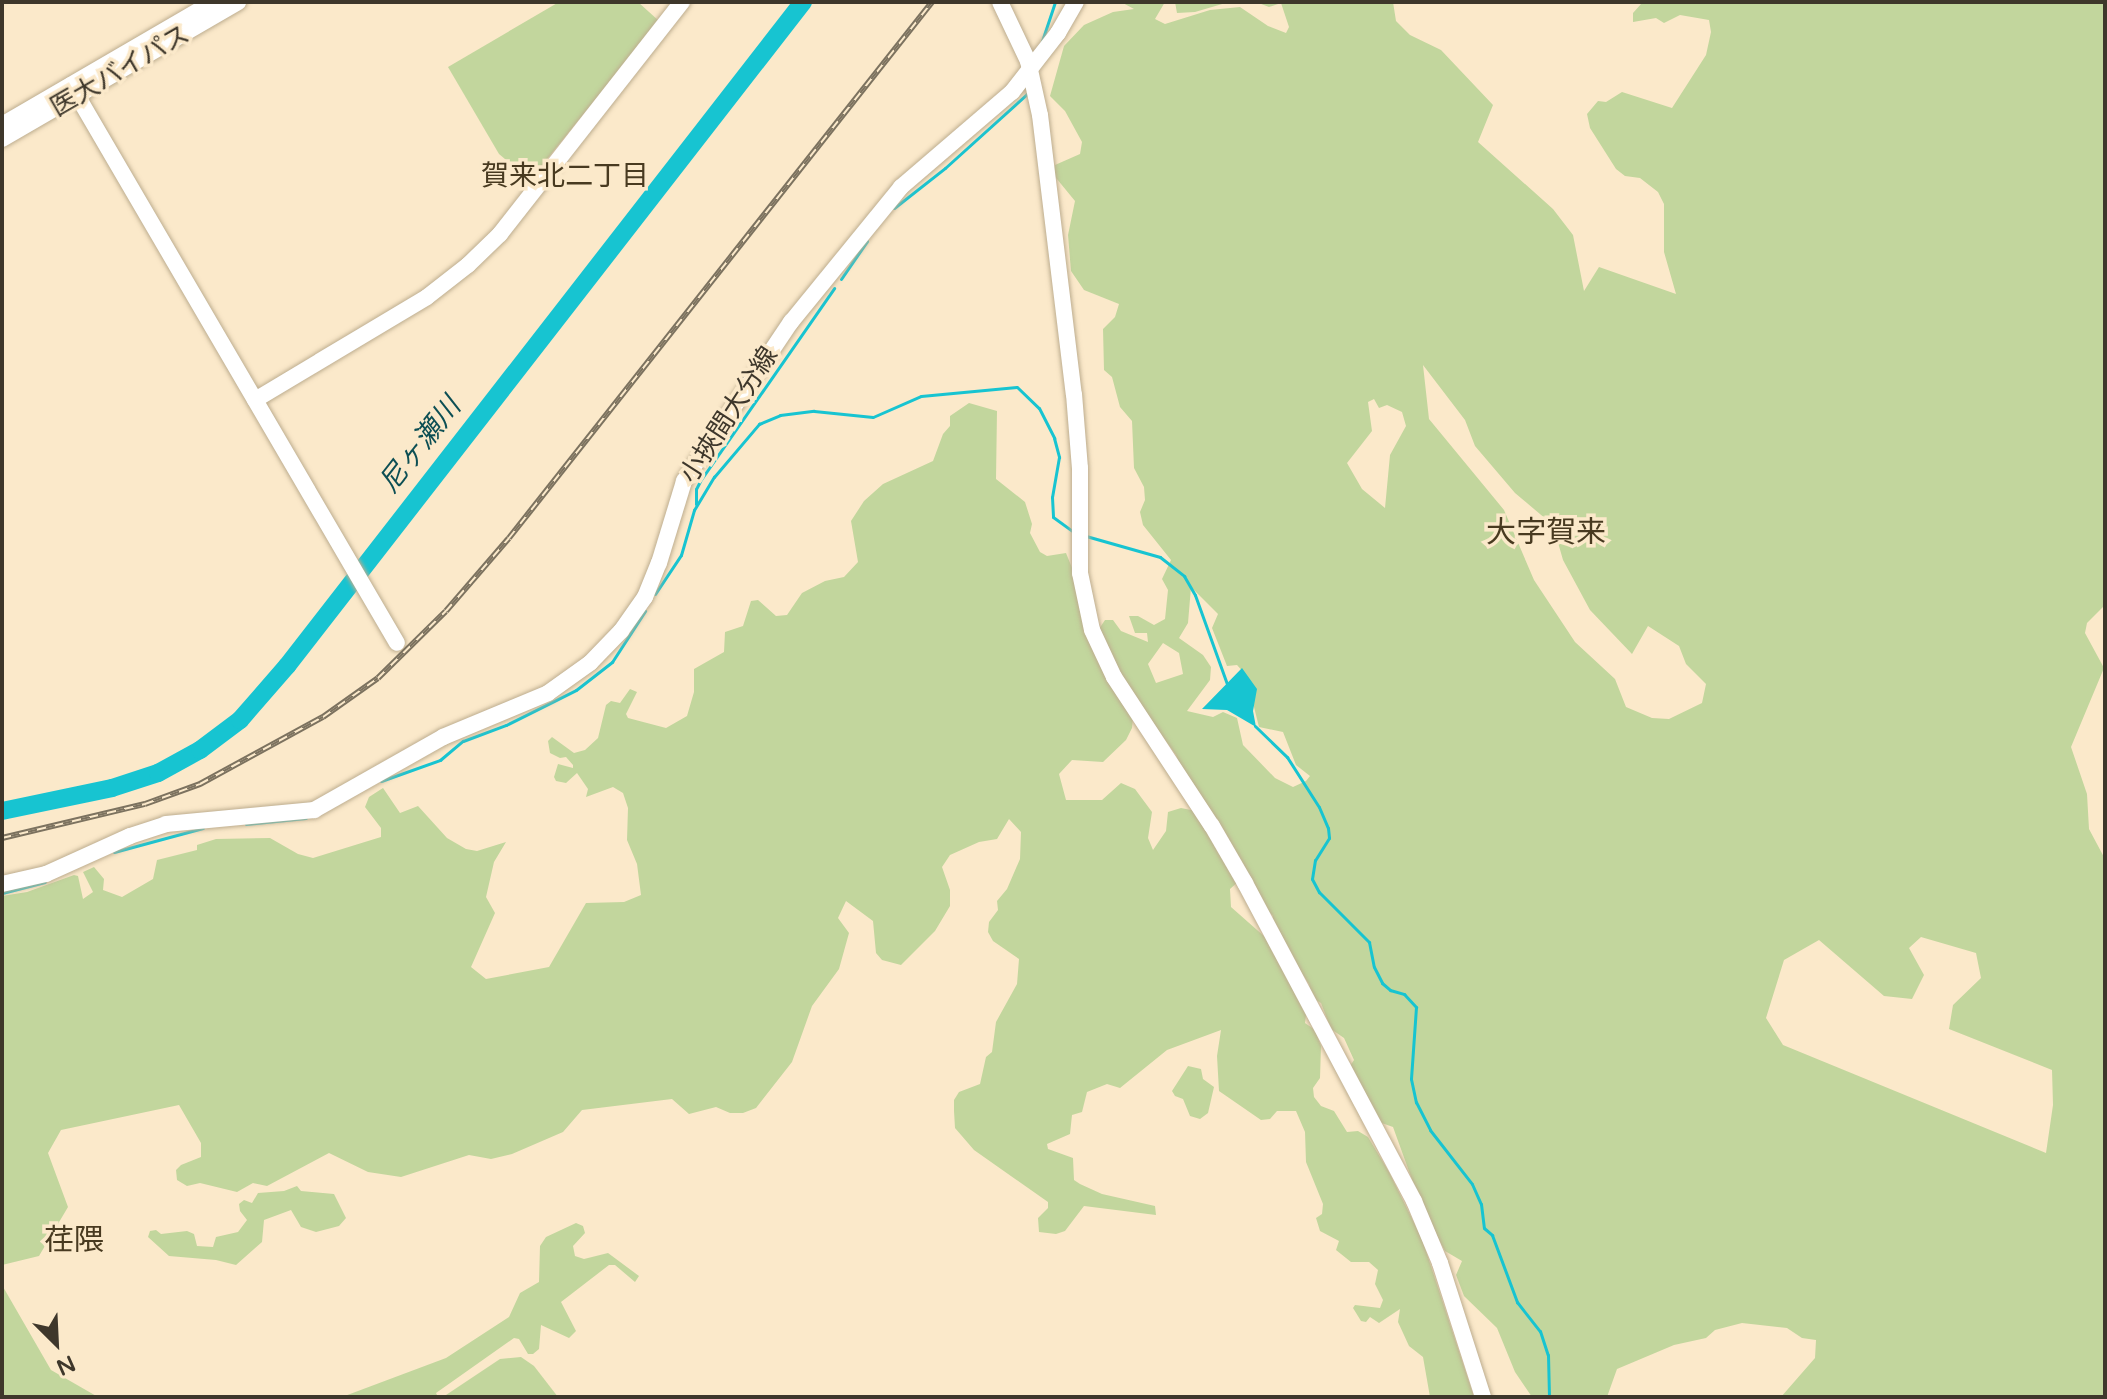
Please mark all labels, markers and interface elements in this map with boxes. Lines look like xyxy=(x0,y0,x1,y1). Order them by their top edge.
street label: 医大バイパス xyxy=(45,18,195,124)
district label: 賀来北二丁目 xyxy=(481,159,649,193)
street label: 小挾間大分線 xyxy=(673,341,785,489)
water label: 尼ヶ瀬川 xyxy=(372,391,468,499)
district label: 大字賀来 xyxy=(1486,515,1606,551)
district label: 荏隈 xyxy=(44,1223,104,1259)
north arrow xyxy=(16,1303,96,1383)
text: N xyxy=(52,1349,79,1380)

